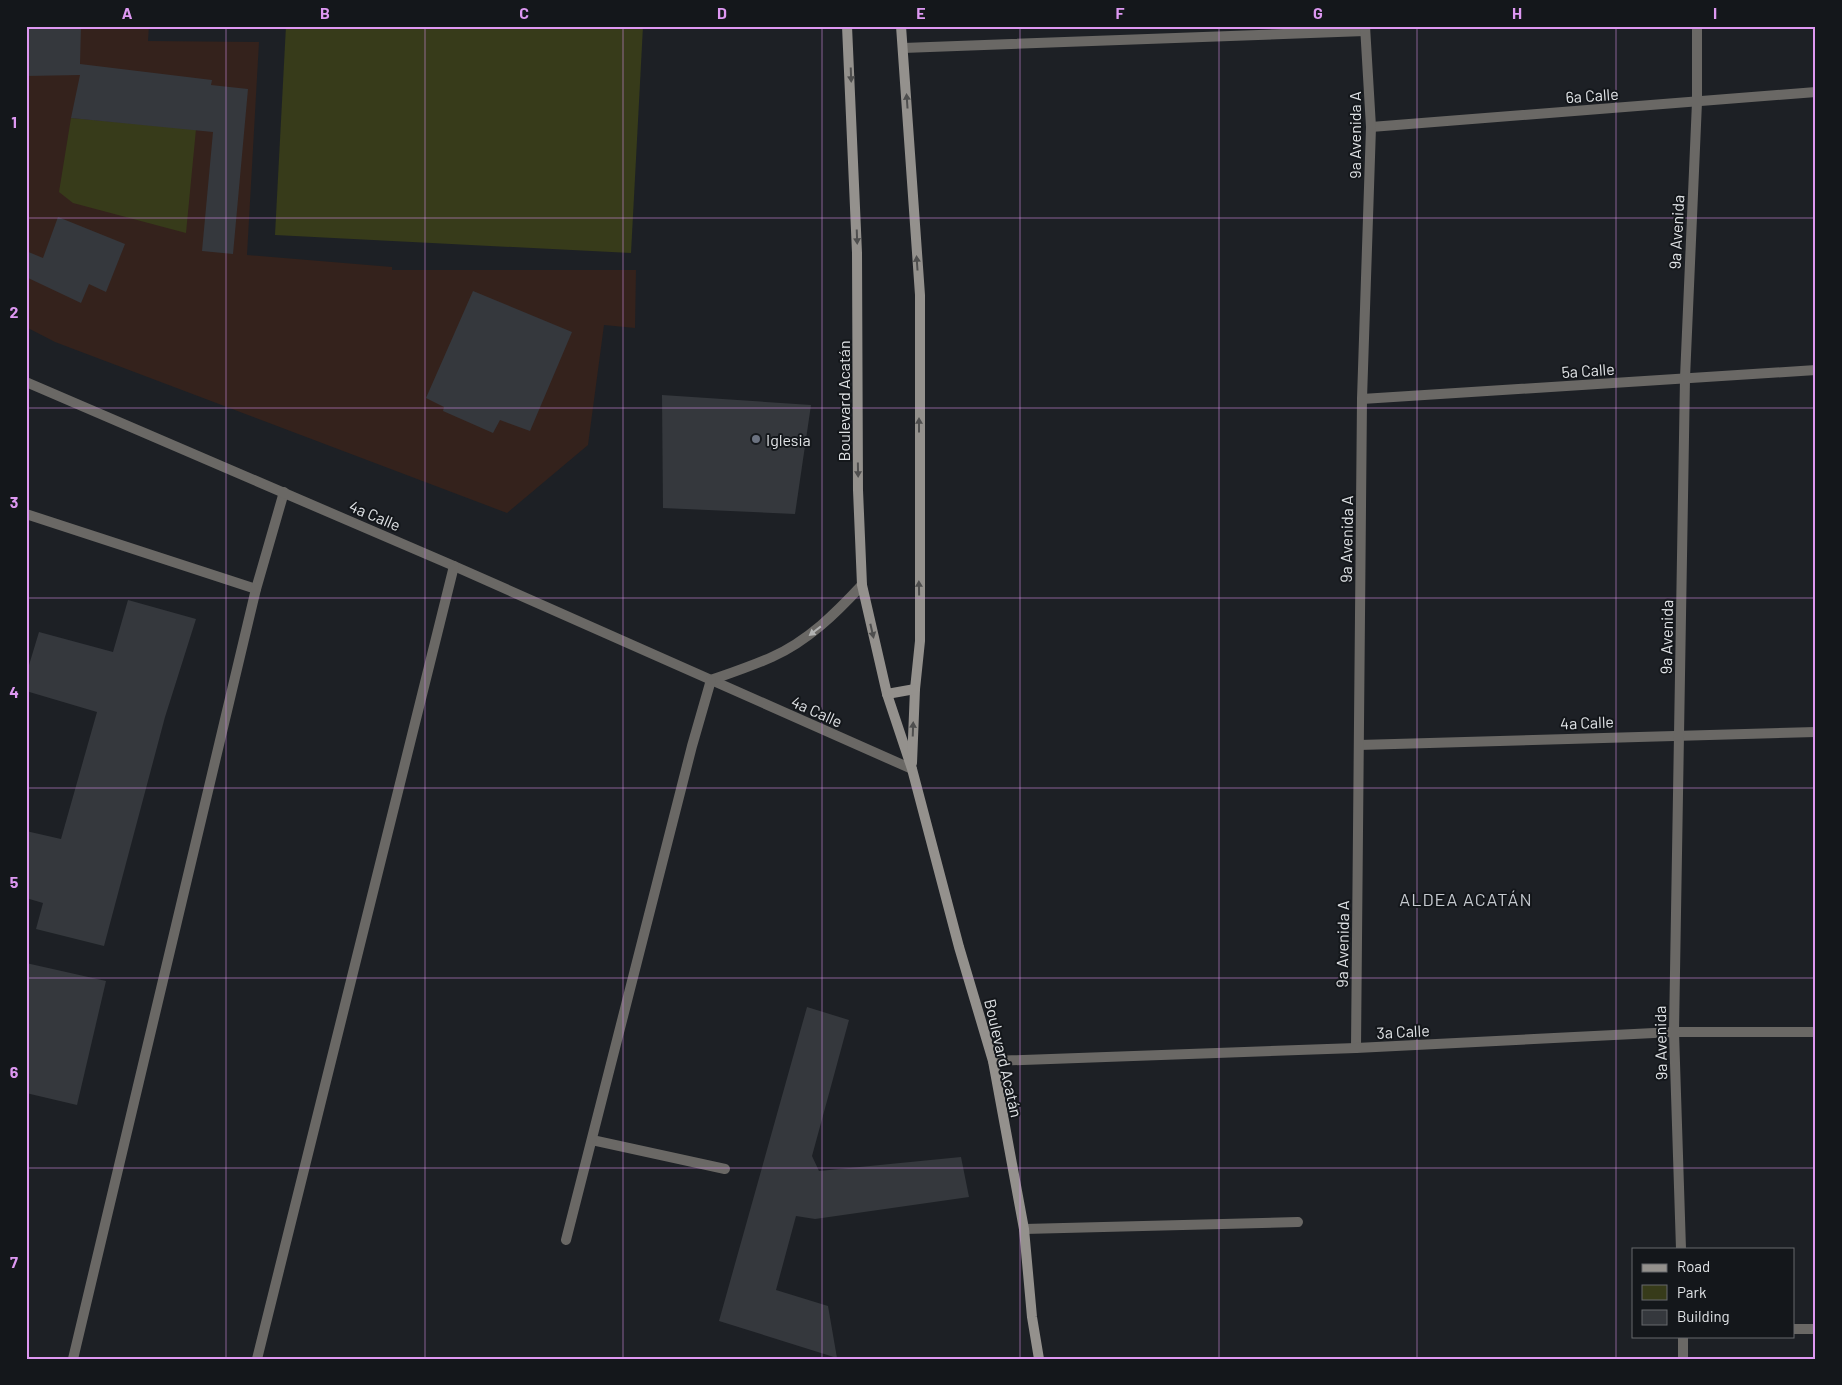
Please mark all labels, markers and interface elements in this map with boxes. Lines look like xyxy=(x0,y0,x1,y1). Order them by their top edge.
text: A xyxy=(122,3,133,22)
text: B xyxy=(320,3,330,22)
text: C xyxy=(519,3,529,22)
text: D xyxy=(717,3,727,22)
text: E xyxy=(916,3,926,22)
text: F xyxy=(1116,3,1125,22)
text: G xyxy=(1313,3,1323,22)
text: H xyxy=(1512,3,1522,22)
text: I xyxy=(1713,3,1717,22)
one-way arrow xyxy=(847,67,855,83)
street label: 6a Calle xyxy=(1565,84,1619,106)
street label: 9a Avenida A xyxy=(1345,91,1364,179)
one-way arrow xyxy=(902,93,910,109)
text: 1 xyxy=(11,112,17,131)
street label: 9a Avenida xyxy=(1665,194,1687,270)
one-way arrow xyxy=(853,230,861,246)
one-way arrow xyxy=(913,255,921,271)
text: 2 xyxy=(10,302,19,321)
street label: Boulevard Acatán xyxy=(834,340,853,462)
street label: 5a Calle xyxy=(1561,359,1615,381)
one-way arrow xyxy=(915,417,923,433)
place label: Iglesia xyxy=(766,430,811,449)
marker: Iglesia xyxy=(750,433,762,445)
one-way arrow xyxy=(854,462,862,478)
text: 3 xyxy=(10,492,18,511)
street label: 9a Avenida A xyxy=(1336,495,1356,583)
street label: 4a Calle xyxy=(346,496,404,534)
one-way arrow xyxy=(915,580,923,596)
street label: 9a Avenida xyxy=(1656,600,1676,674)
one-way arrow xyxy=(868,623,876,638)
one-way arrow xyxy=(808,625,821,636)
text: 4 xyxy=(9,682,19,701)
street label: 4a Calle xyxy=(789,691,845,731)
street label: 4a Calle xyxy=(1560,712,1614,732)
one-way arrow xyxy=(910,721,918,737)
text: 5 xyxy=(10,872,19,891)
district label: ALDEA ACATÁN xyxy=(1399,888,1533,910)
street label: 9a Avenida A xyxy=(1332,900,1352,988)
street label: Boulevard Acatán xyxy=(981,997,1027,1119)
street label: 9a Avenida xyxy=(1650,1006,1670,1080)
street label: 3a Calle xyxy=(1376,1020,1430,1042)
text: 6 xyxy=(10,1062,19,1081)
legend xyxy=(1632,1248,1794,1338)
text: 7 xyxy=(10,1252,18,1271)
text: Road xyxy=(1677,1257,1710,1275)
text: Park xyxy=(1677,1283,1707,1301)
text: Building xyxy=(1677,1307,1730,1325)

